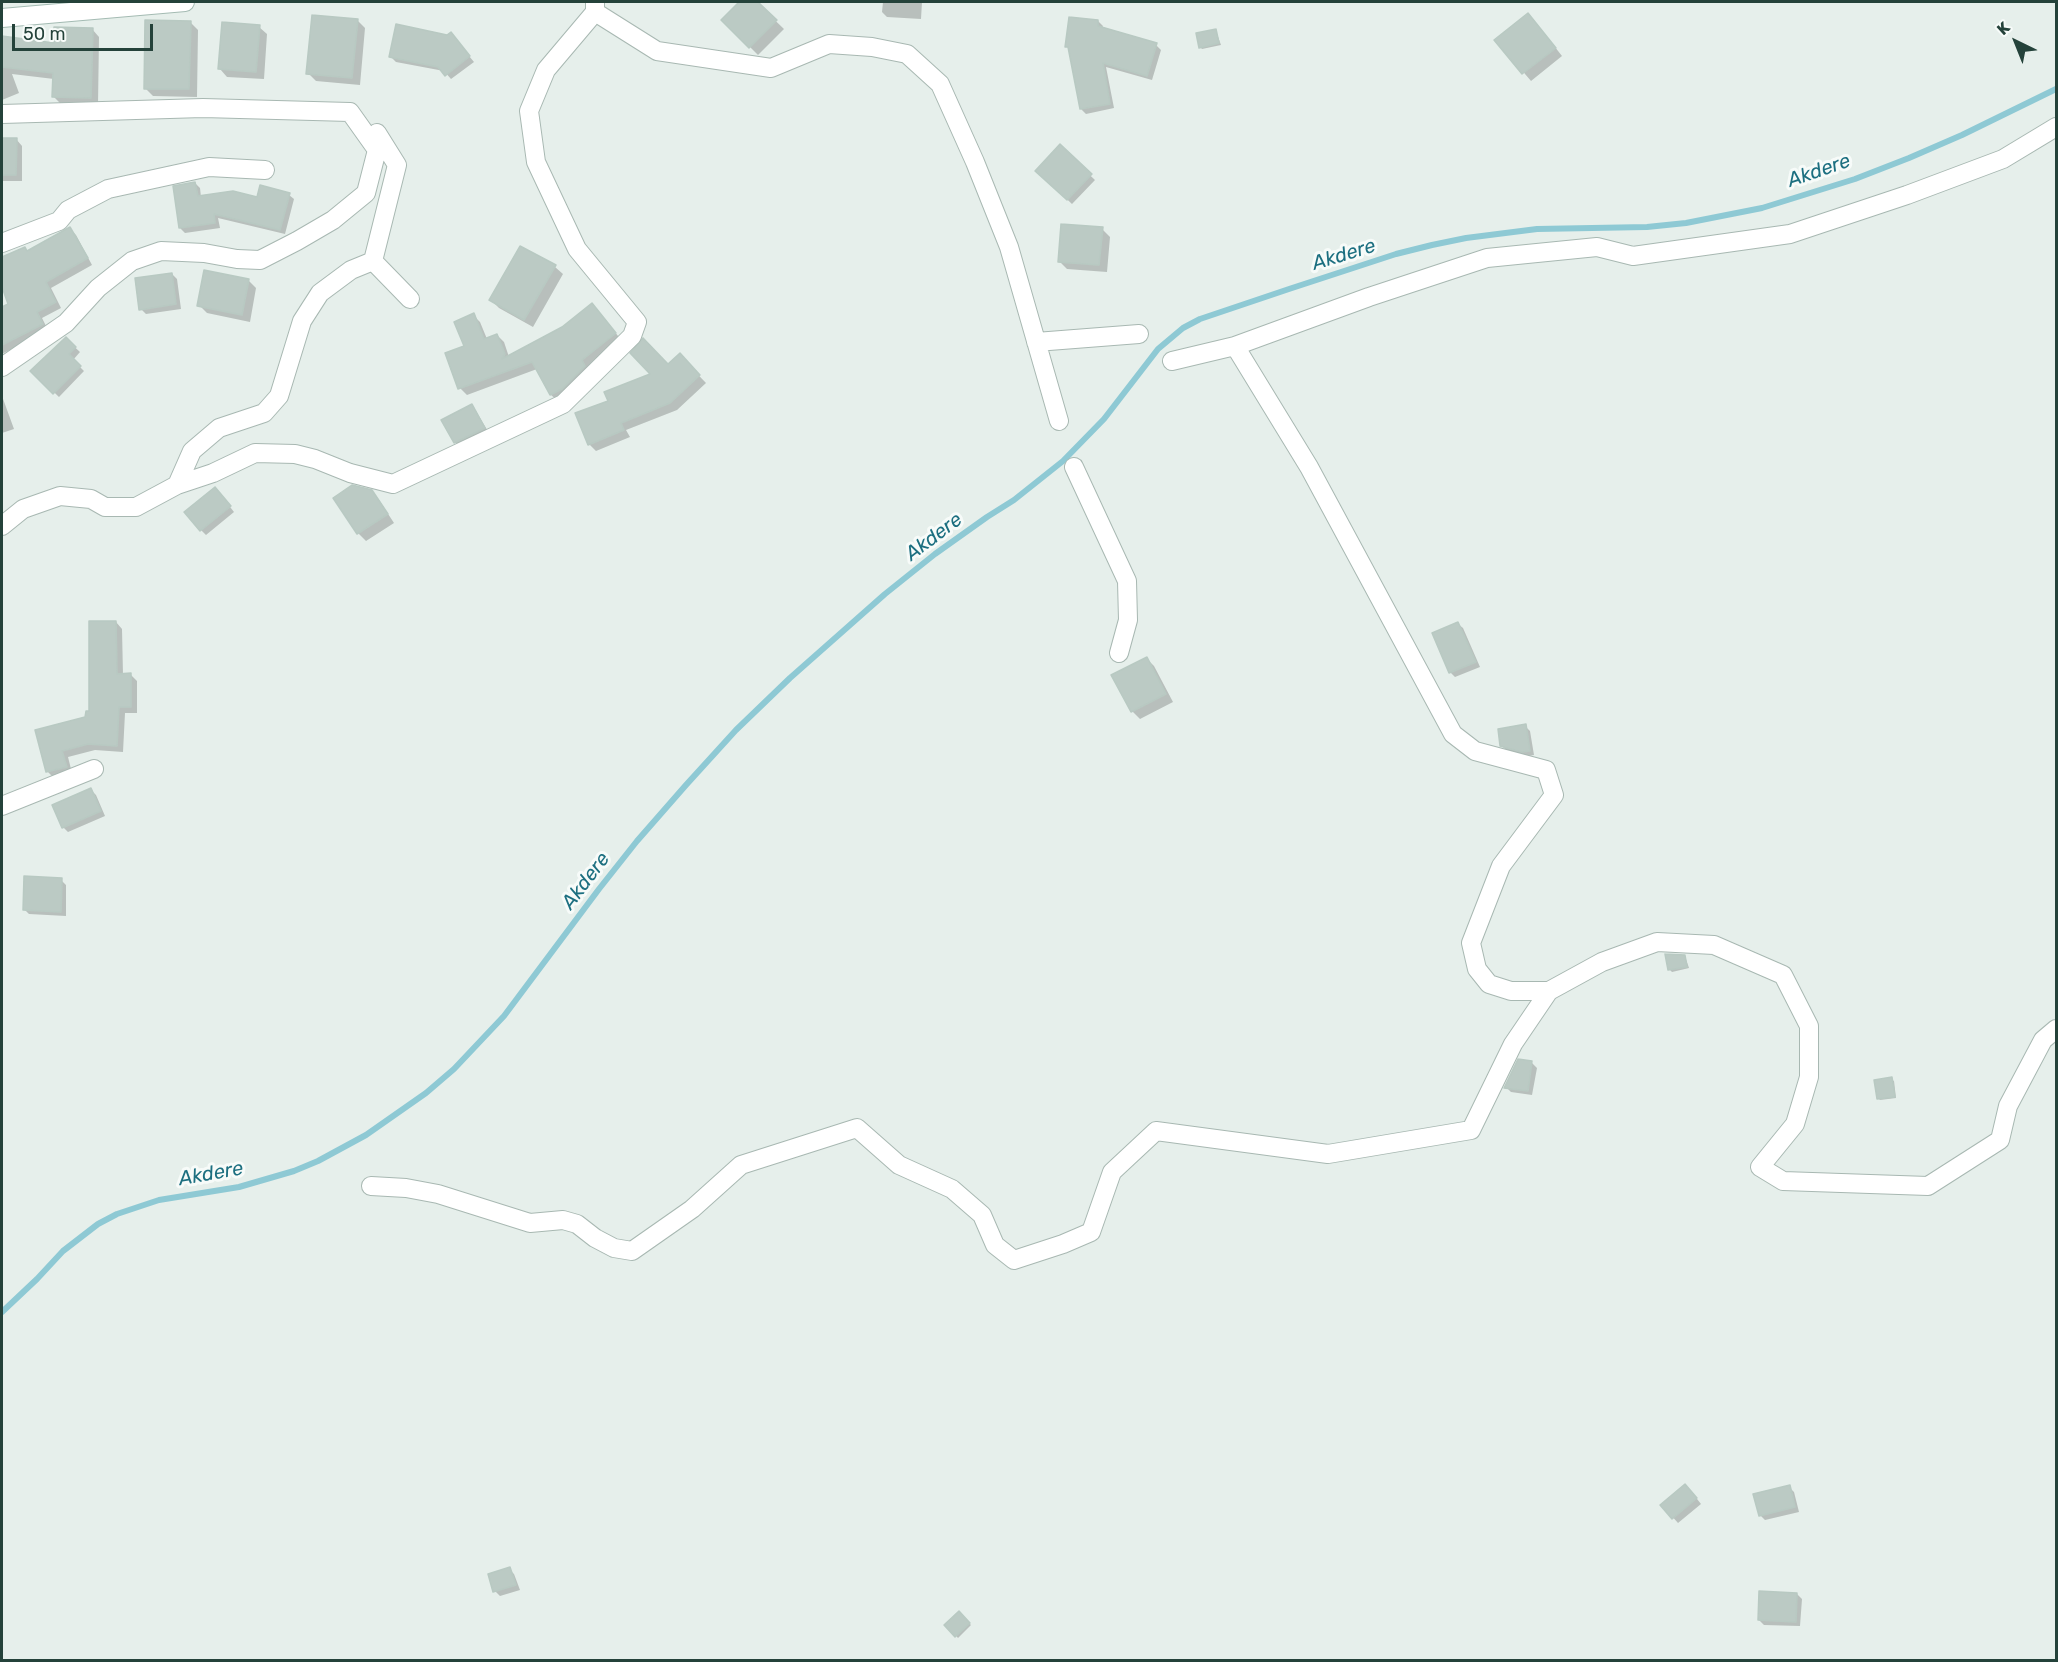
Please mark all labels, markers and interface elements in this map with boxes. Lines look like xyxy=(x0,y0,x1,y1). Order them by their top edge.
scale bar xyxy=(15,12,156,50)
north arrow xyxy=(1986,12,2046,72)
text: K xyxy=(1993,18,2014,39)
text: 50 m xyxy=(23,23,66,45)
water label: Akdere xyxy=(1784,149,1854,193)
water label: Akdere xyxy=(1309,234,1379,276)
water label: Akdere xyxy=(901,508,967,566)
water label: Akdere xyxy=(557,848,615,914)
water label: Akdere xyxy=(177,1157,245,1191)

